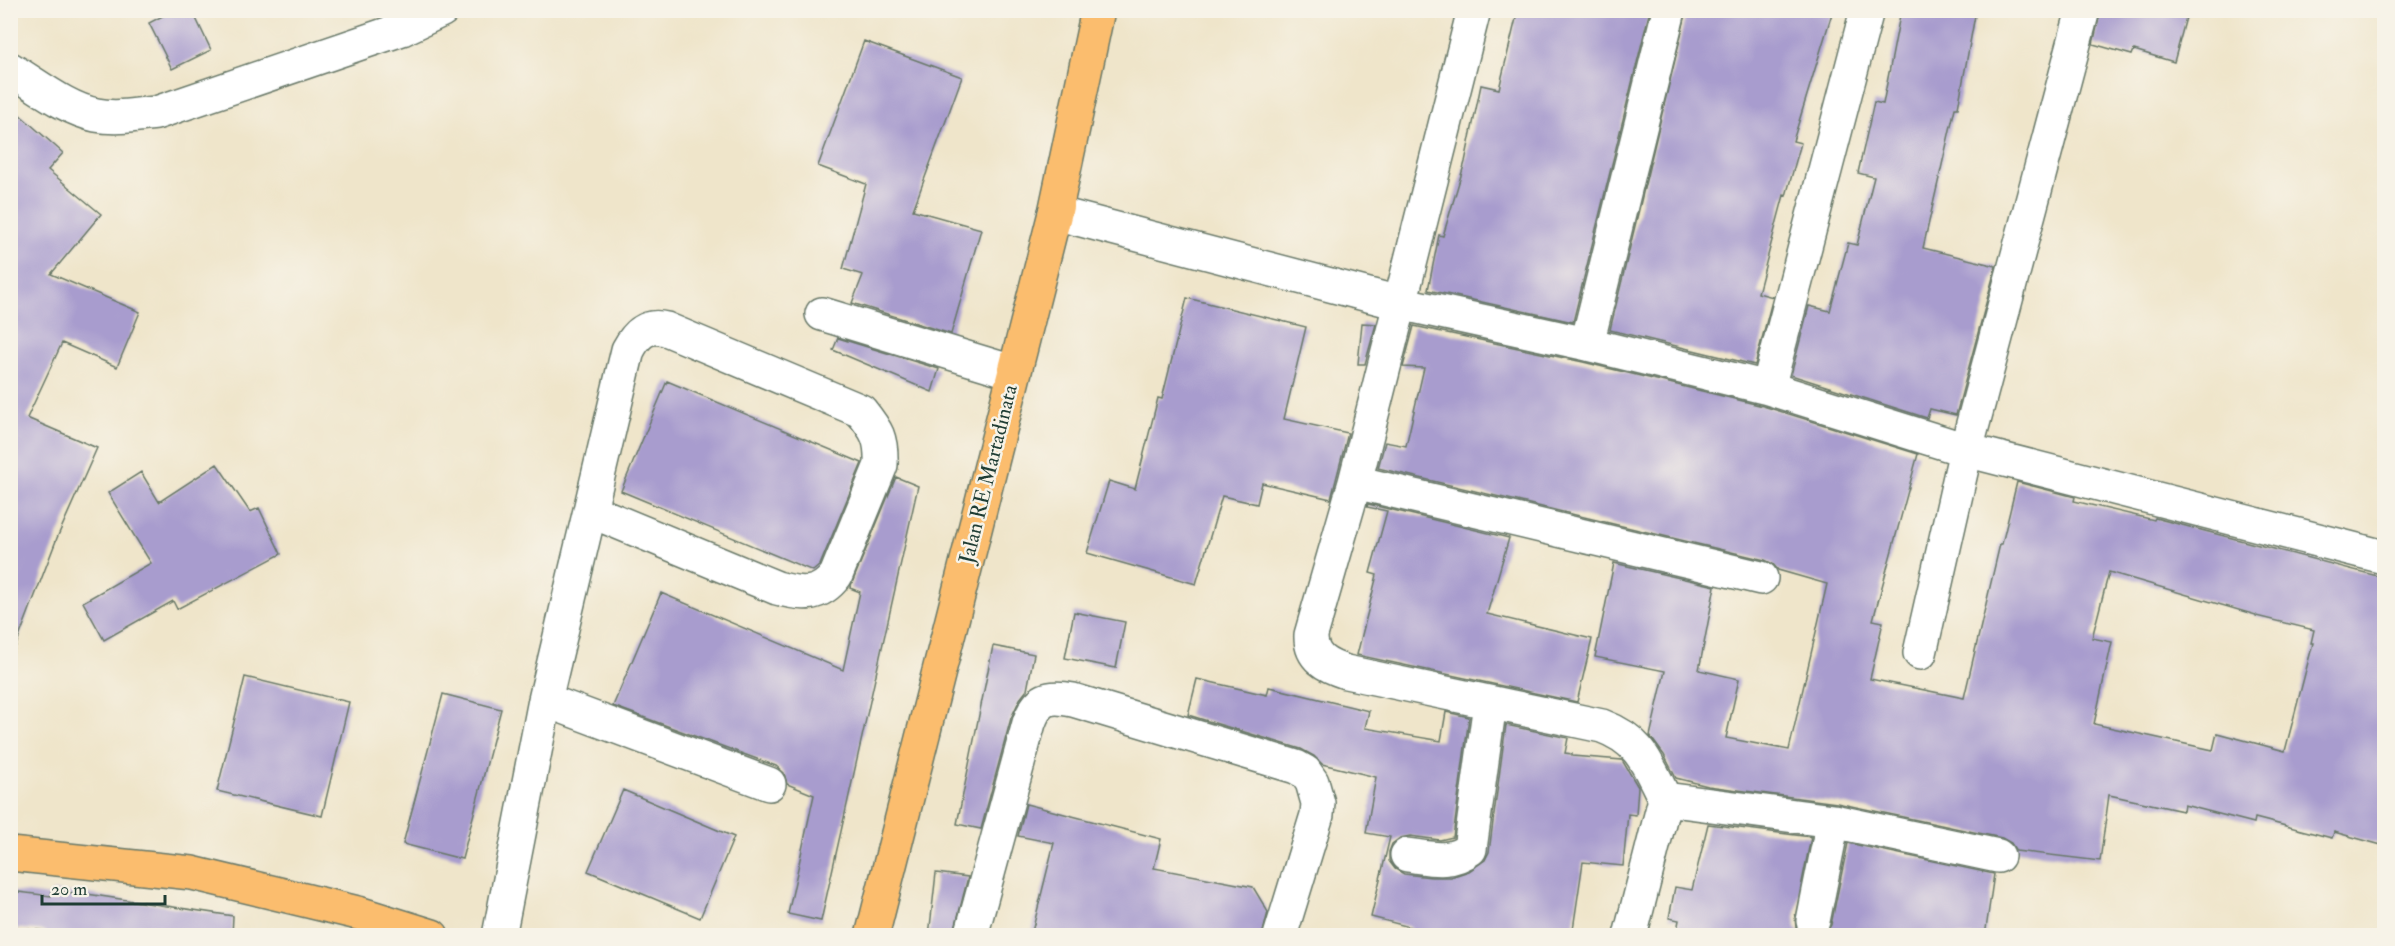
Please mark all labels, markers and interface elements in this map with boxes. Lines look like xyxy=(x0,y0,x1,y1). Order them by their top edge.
street label: Jalan RE Martadinata xyxy=(953,382,1024,567)
scale bar xyxy=(42,868,165,906)
text: 20 m xyxy=(51,878,87,901)

